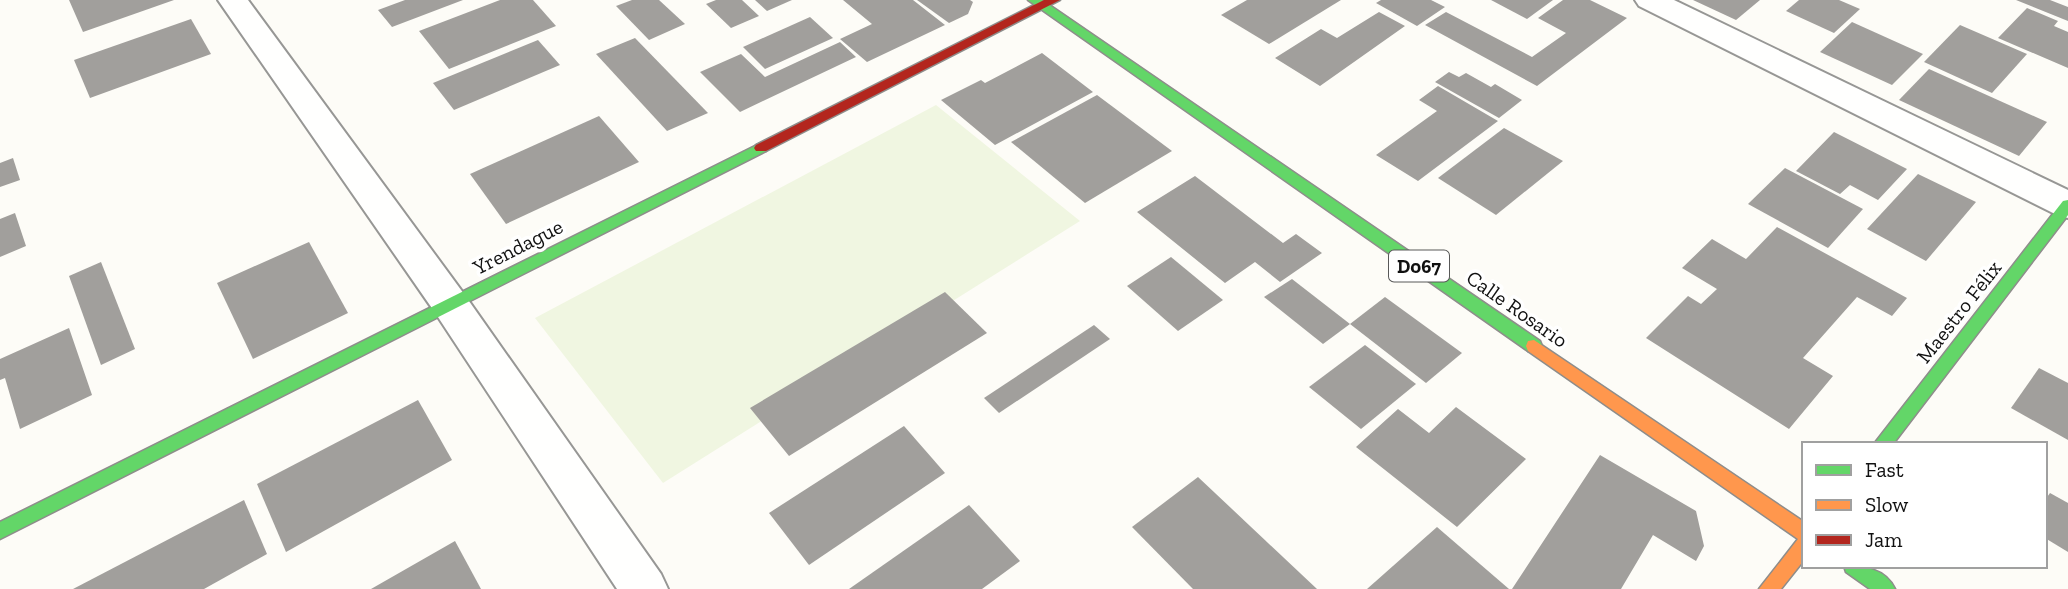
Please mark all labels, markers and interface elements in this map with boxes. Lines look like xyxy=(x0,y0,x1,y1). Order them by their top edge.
street label: Yrendague xyxy=(468,213,567,280)
road number: D067 xyxy=(1389,250,1449,282)
street label: Maestro Félix xyxy=(1911,255,2006,368)
street label: Calle Rosario xyxy=(1462,265,1573,353)
legend xyxy=(1802,442,2047,568)
text: Fast xyxy=(1865,457,1904,482)
text: Slow xyxy=(1865,492,1908,517)
text: Jam xyxy=(1865,527,1902,552)

